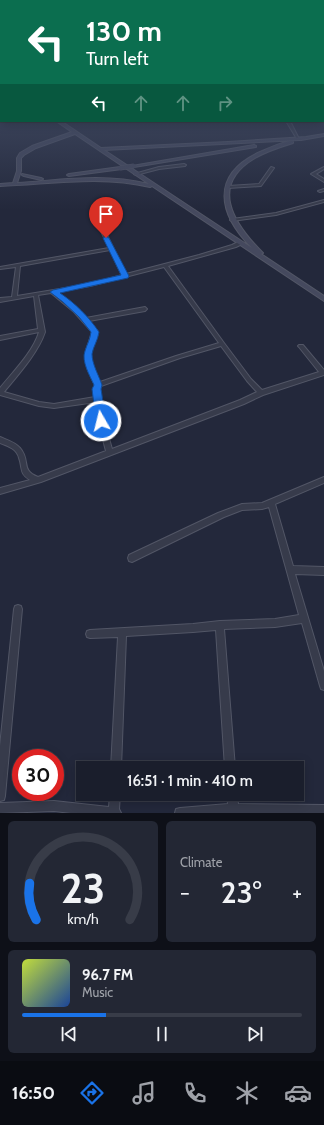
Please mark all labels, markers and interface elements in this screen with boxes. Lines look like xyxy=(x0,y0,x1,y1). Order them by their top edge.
text: 130 m xyxy=(86,14,162,48)
icon: left xyxy=(20,16,72,68)
text: Turn left xyxy=(86,48,149,70)
icon: left xyxy=(88,92,110,114)
icon: ahead xyxy=(130,92,152,114)
icon: ahead xyxy=(172,92,194,114)
icon: right xyxy=(214,92,236,114)
pin xyxy=(89,197,123,238)
icon: arrive xyxy=(95,203,117,225)
position arrow xyxy=(80,400,122,442)
speed limit sign: 30 xyxy=(12,749,64,801)
text: 16:51 · 1 min · 410 m xyxy=(127,772,253,790)
text: Climate xyxy=(180,854,222,870)
text: 23 xyxy=(61,862,105,912)
text: 23° xyxy=(221,874,261,911)
text: − xyxy=(180,879,190,906)
text: + xyxy=(292,879,302,906)
text: km/h xyxy=(67,909,99,927)
text: 96.7 FM xyxy=(82,966,133,984)
text: Music xyxy=(82,984,113,1000)
icon: previous xyxy=(58,1023,80,1045)
icon: pause xyxy=(151,1023,173,1045)
icon: next xyxy=(244,1023,266,1045)
icon: directions xyxy=(78,1079,106,1107)
icon: music xyxy=(130,1079,158,1107)
icon: phone xyxy=(181,1079,209,1107)
icon: climate xyxy=(233,1079,261,1107)
icon: car xyxy=(284,1079,312,1107)
text: 16:50 xyxy=(12,1082,55,1104)

